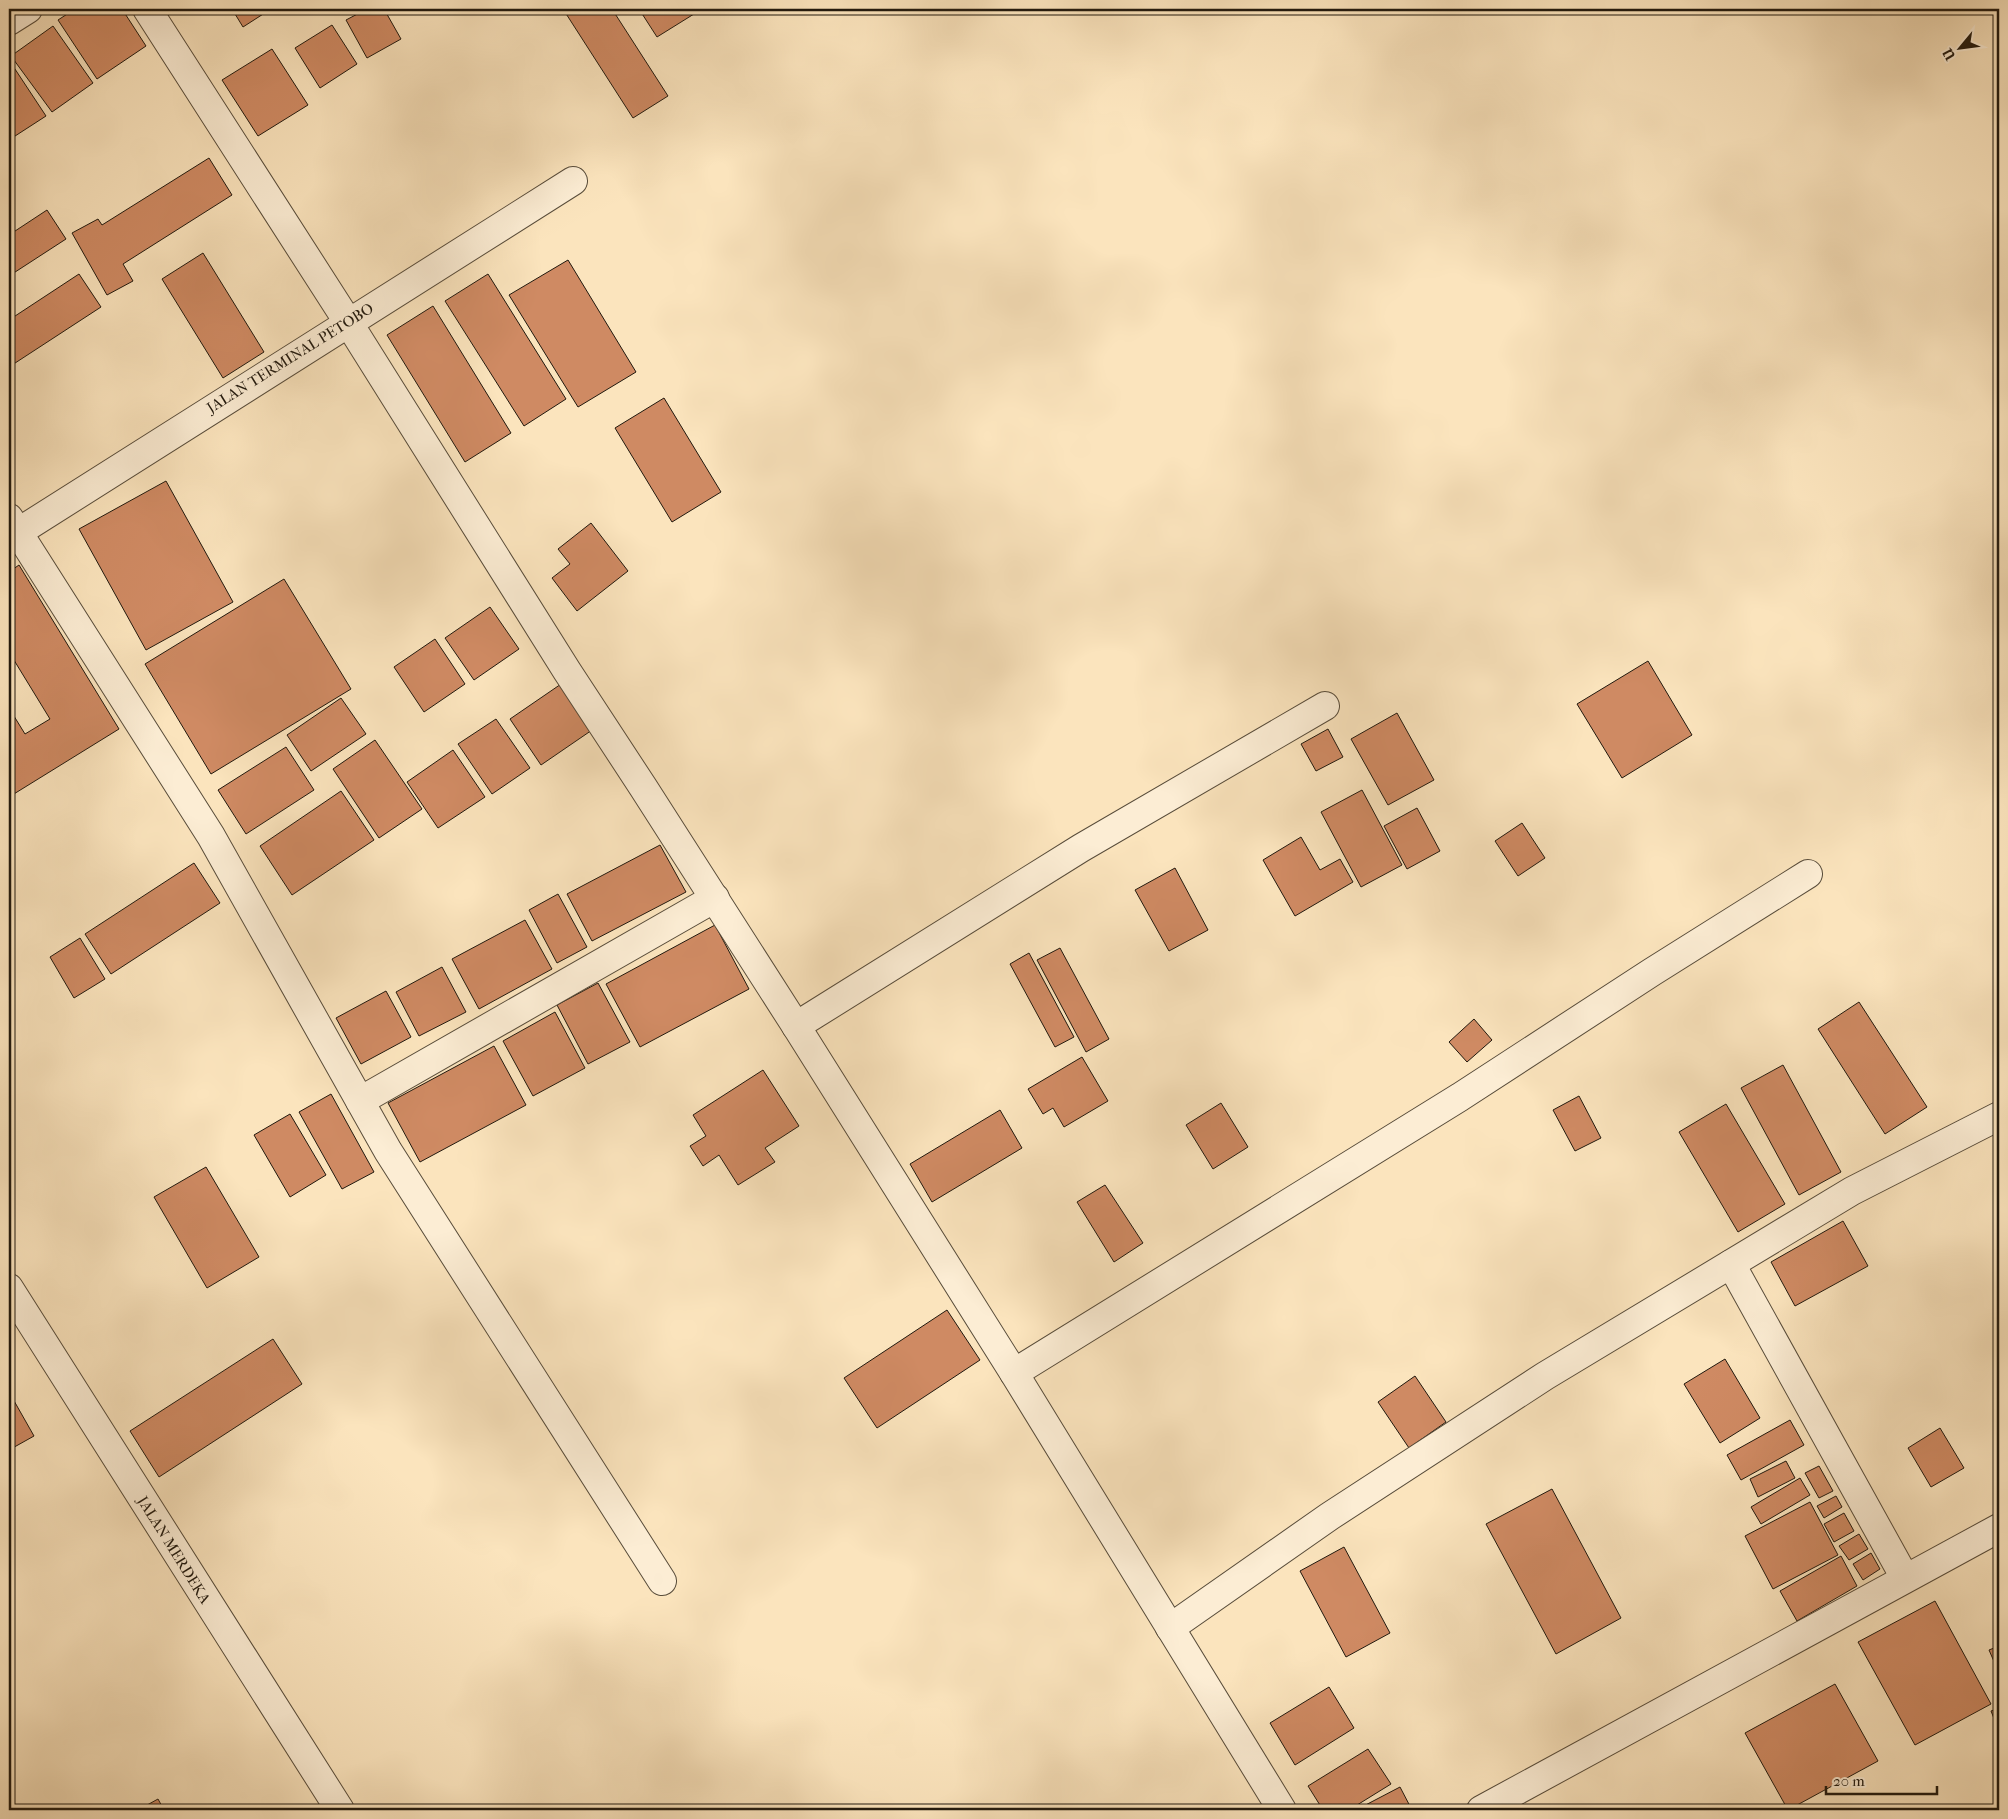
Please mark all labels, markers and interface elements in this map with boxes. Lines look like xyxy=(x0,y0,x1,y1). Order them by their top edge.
north arrow xyxy=(1936,22,1986,72)
text: U xyxy=(1939,45,1960,64)
street label: JALAN TERMINAL PETOBO xyxy=(202,299,377,417)
street label: JALAN MERDEKA xyxy=(133,1492,215,1607)
scale bar xyxy=(1826,1764,1937,1796)
text: 20 m xyxy=(1833,1772,1865,1790)

